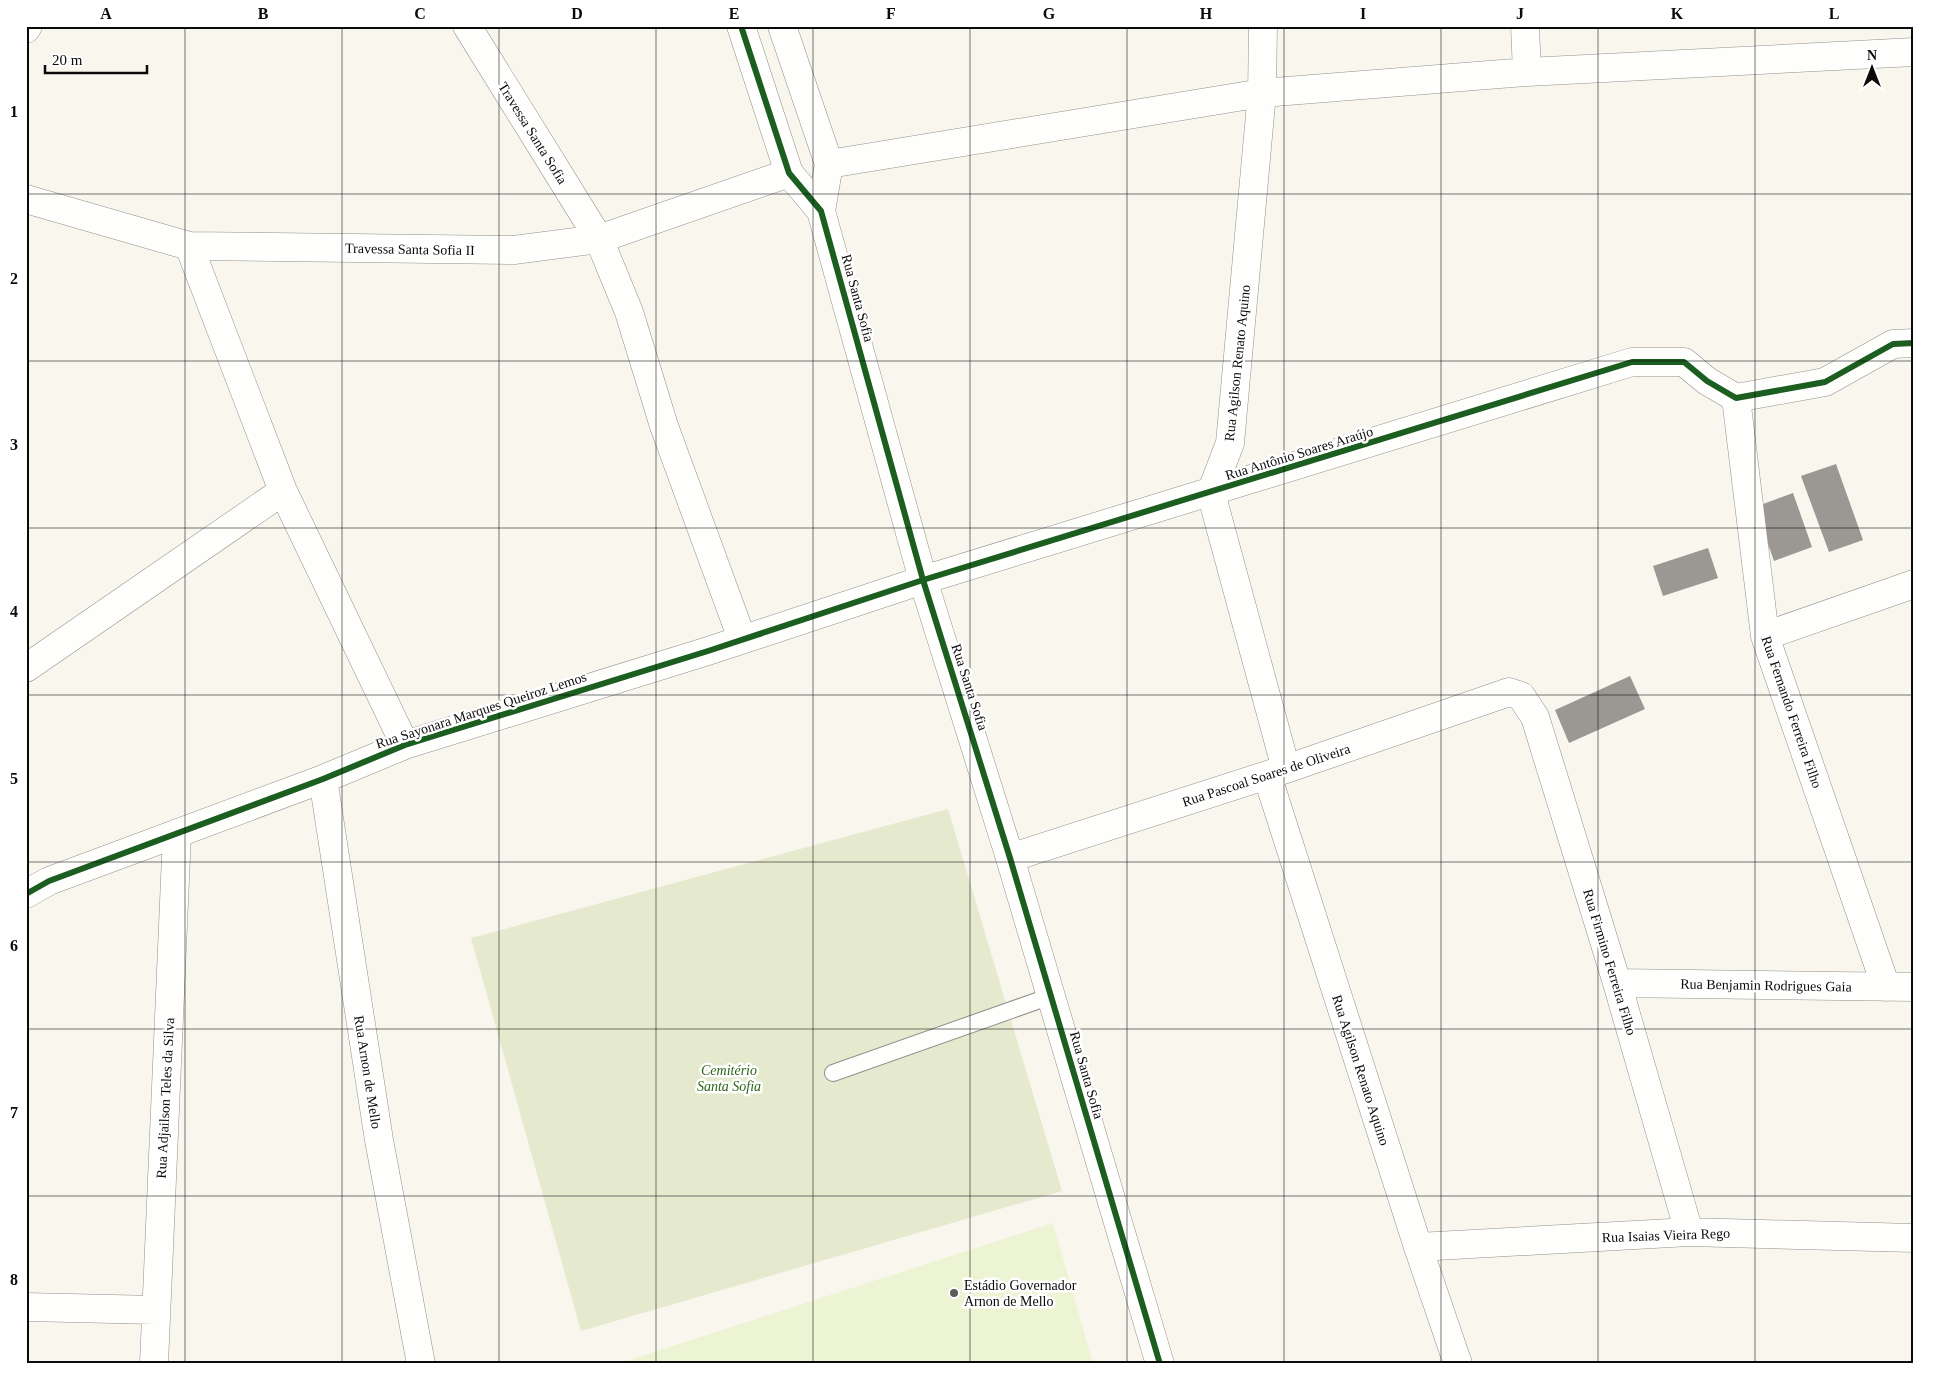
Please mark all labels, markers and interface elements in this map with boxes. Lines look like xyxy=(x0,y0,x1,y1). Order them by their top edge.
text: A xyxy=(100,5,112,22)
text: B xyxy=(258,5,269,22)
text: C xyxy=(414,5,426,22)
text: D xyxy=(571,5,583,22)
text: E xyxy=(729,5,739,22)
text: F xyxy=(886,5,896,22)
text: G xyxy=(1043,5,1056,22)
text: H xyxy=(1200,5,1213,22)
text: I xyxy=(1360,5,1366,22)
text: J xyxy=(1516,5,1524,22)
text: K xyxy=(1671,5,1684,22)
text: L xyxy=(1829,5,1839,22)
scale bar xyxy=(45,42,148,74)
north arrow xyxy=(1848,42,1898,92)
text: N xyxy=(1867,48,1877,63)
text: 20 m xyxy=(52,52,83,68)
street label: Travessa Santa Sofia xyxy=(495,80,570,187)
text: 1 xyxy=(10,103,18,120)
street label: Travessa Santa Sofia II xyxy=(345,241,475,258)
street label: Rua Santa Sofia xyxy=(839,253,877,344)
text: 2 xyxy=(10,270,18,287)
street label: Rua Agilson Renato Aquino xyxy=(1222,284,1253,442)
street label: Rua Antônio Soares Araújo xyxy=(1224,424,1375,483)
text: 3 xyxy=(10,436,18,453)
text: 4 xyxy=(10,603,18,620)
street label: Rua Fernando Ferreira Filho xyxy=(1758,634,1825,790)
street label: Rua Santa Sofia xyxy=(948,642,991,733)
street label: Rua Sayonara Marques Queiroz Lemos xyxy=(374,669,588,752)
street label: Rua Pascoal Soares de Oliveira xyxy=(1180,741,1353,810)
text: 5 xyxy=(10,770,18,787)
street label: Rua Firmino Ferreira Filho xyxy=(1580,887,1639,1037)
text: 6 xyxy=(10,937,18,954)
street label: Rua Benjamin Rodrigues Gaia xyxy=(1680,977,1853,995)
street label: Rua Agilson Renato Aquino xyxy=(1329,993,1392,1147)
street label: Rua Arnon de Mello xyxy=(351,1014,384,1130)
street label: Rua Adjailson Teles da Silva xyxy=(154,1016,177,1179)
street label: Rua Santa Sofia xyxy=(1067,1030,1106,1121)
park label: Cemitério Santa Sofia xyxy=(697,1063,761,1094)
text: 7 xyxy=(10,1104,18,1121)
street label: Rua Isaias Vieira Rego xyxy=(1602,1226,1730,1245)
text: 8 xyxy=(10,1271,18,1288)
place label: Estádio Governador Arnon de Mello xyxy=(964,1278,1077,1309)
marker: Estádio Governador Arnon de Mello xyxy=(948,1287,960,1299)

